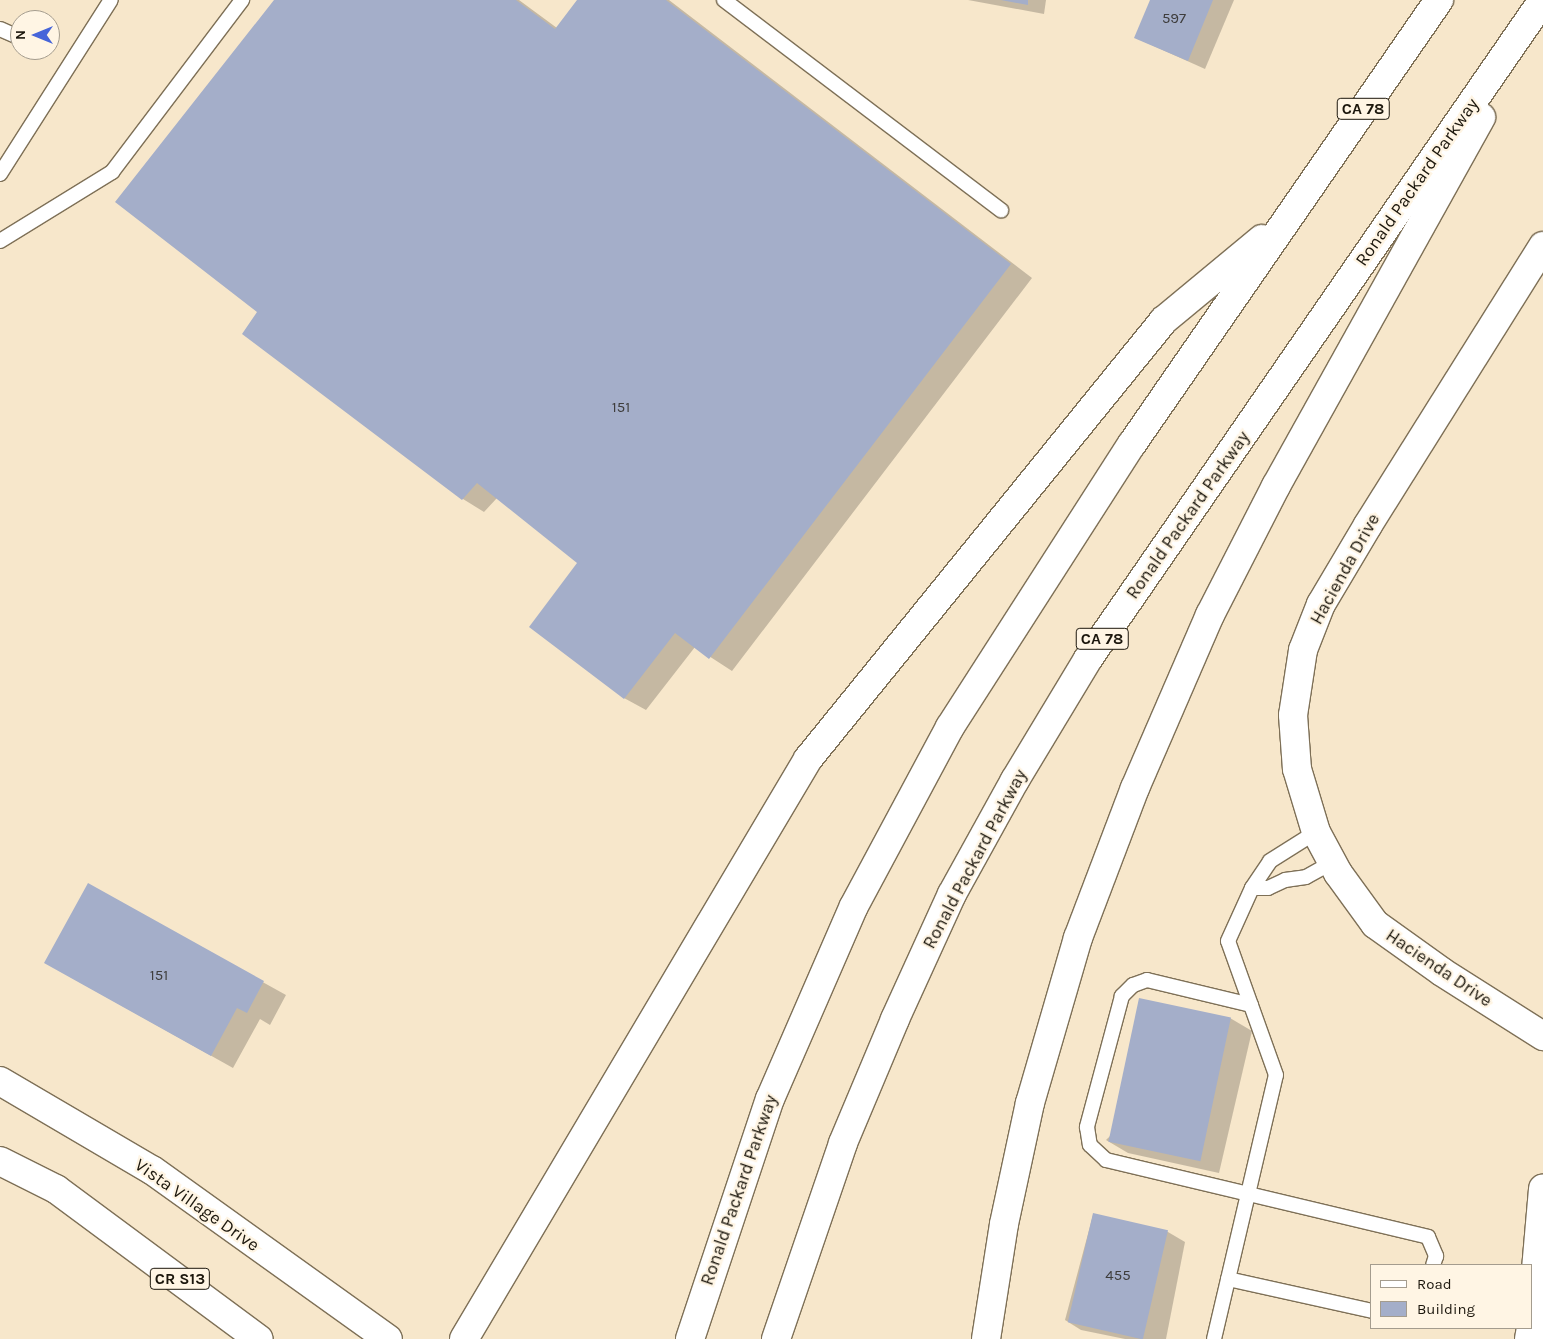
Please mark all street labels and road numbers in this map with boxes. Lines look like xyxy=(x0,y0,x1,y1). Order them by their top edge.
street label: Ronald Packard Parkway xyxy=(1351,94,1483,270)
road number: CA 78 xyxy=(1337,96,1389,122)
street label: Ronald Packard Parkway xyxy=(1122,427,1254,603)
street label: Hacienda Drive xyxy=(1306,510,1384,628)
road number: CA 78 xyxy=(1076,626,1128,652)
street label: Ronald Packard Parkway xyxy=(918,766,1032,952)
street label: Hacienda Drive xyxy=(1382,924,1496,1012)
street label: Ronald Packard Parkway xyxy=(696,1092,782,1288)
street label: Vista Village Drive xyxy=(131,1154,263,1256)
road number: CR S13 xyxy=(149,1266,211,1292)

